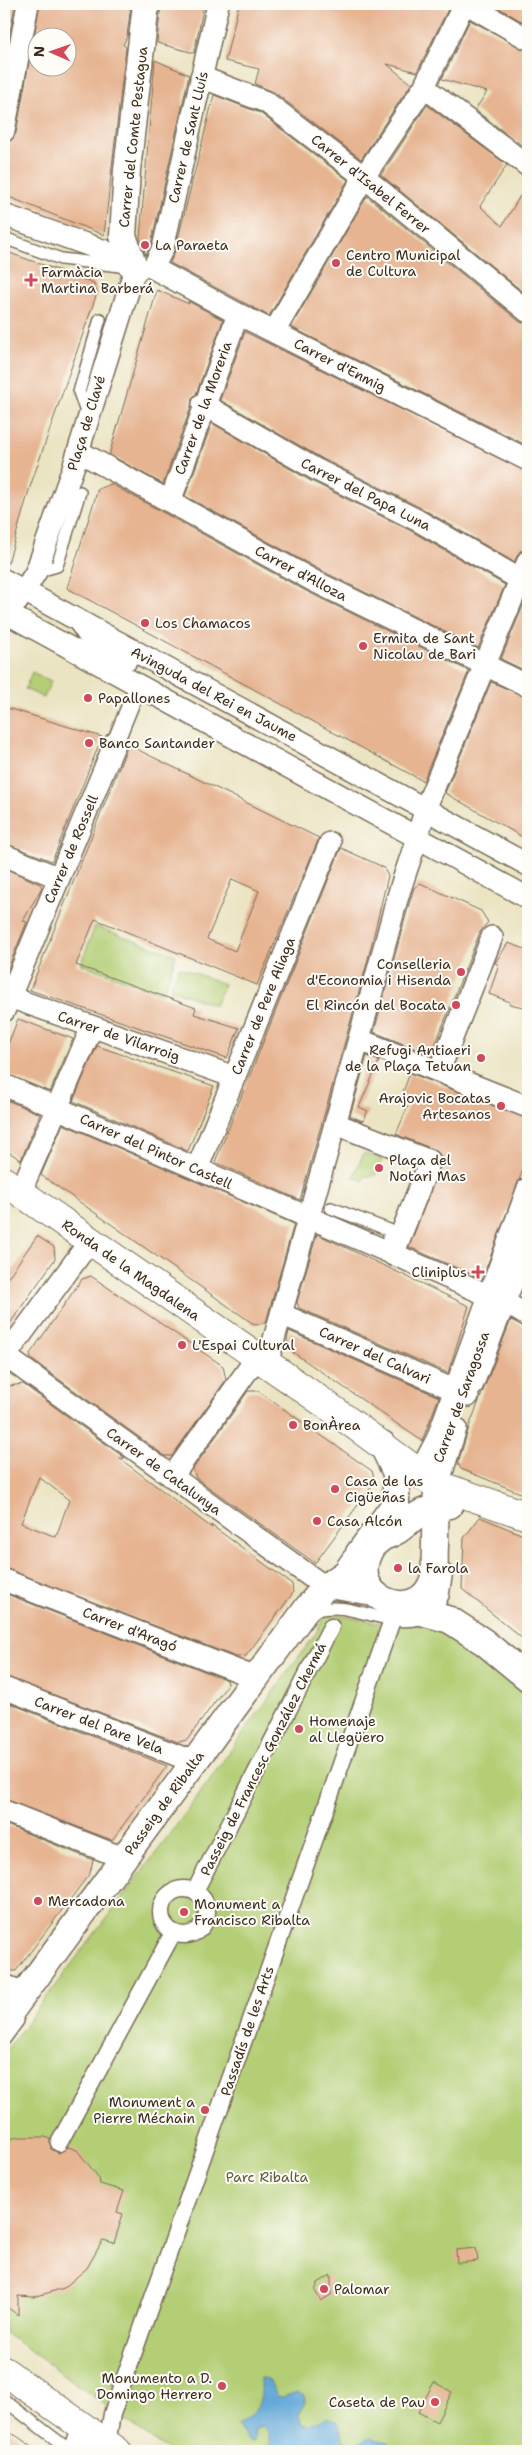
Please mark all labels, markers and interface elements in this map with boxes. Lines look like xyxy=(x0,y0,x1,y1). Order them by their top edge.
north arrow xyxy=(28,28,78,78)
street label: Carrer del Comte Pestagua xyxy=(115,45,151,228)
text: N xyxy=(30,46,48,57)
street label: Carrer de Sant Lluís xyxy=(164,69,212,205)
street label: Carrer d'Isabel Ferrer xyxy=(308,130,435,238)
place label: La Paraeta xyxy=(155,236,229,254)
marker: La Paraeta xyxy=(139,239,151,251)
place label: Centro Municipal de Cultura xyxy=(346,246,461,280)
marker: Centro Municipal de Cultura xyxy=(330,257,342,269)
place label: Farmàcia Martina Barberá xyxy=(41,263,154,297)
marker: Farmàcia Martina Barberá xyxy=(25,274,37,286)
street label: Carrer d'Enmig xyxy=(291,334,389,396)
street label: Carrer de la Moreria xyxy=(170,339,236,477)
street label: Plaça de Clavé xyxy=(63,373,109,473)
street label: Carrer del Papa Luna xyxy=(298,453,434,535)
street label: Carrer d'Alloza xyxy=(252,541,350,605)
place label: Los Chamacos xyxy=(155,614,251,632)
marker: Los Chamacos xyxy=(139,617,151,629)
place label: Ermita de Sant Nicolau de Bari xyxy=(373,629,476,663)
marker: Ermita de Sant Nicolau de Bari xyxy=(357,640,369,652)
street label: Avinguda del Rei en Jaume xyxy=(128,642,300,746)
place label: Papallones xyxy=(98,689,171,707)
marker: Papallones xyxy=(82,692,94,704)
place label: Banco Santander xyxy=(99,734,215,752)
marker: Banco Santander xyxy=(83,737,95,749)
street label: Carrer de Rossell xyxy=(40,791,102,906)
street label: Carrer de Pere Aliaga xyxy=(227,934,299,1078)
place label: Conselleria d'Economia i Hisenda xyxy=(306,955,451,989)
marker: Conselleria d'Economia i Hisenda xyxy=(455,966,467,978)
place label: El Rincón del Bocata xyxy=(306,996,446,1014)
marker: El Rincón del Bocata xyxy=(450,999,462,1011)
street label: Carrer de Vilarroig xyxy=(55,1007,183,1065)
place label: Refugi Antiaeri de la Plaça Tetuan xyxy=(345,1041,471,1075)
marker: Refugi Antiaeri de la Plaça Tetuan xyxy=(475,1052,487,1064)
place label: Arajovic Bocatas Artesanos xyxy=(378,1089,491,1123)
marker: Arajovic Bocatas Artesanos xyxy=(495,1100,507,1112)
street label: Carrer del Pintor Castell xyxy=(77,1109,236,1193)
place label: Plaça del Notari Mas xyxy=(389,1151,466,1185)
marker: Plaça del Notari Mas xyxy=(373,1162,385,1174)
street label: Ronda de la Magdalena xyxy=(58,1215,204,1325)
place label: Cliniplus xyxy=(412,1263,467,1281)
marker: Cliniplus xyxy=(471,1265,485,1279)
street label: Carrer del Calvari xyxy=(316,1322,434,1388)
street label: Carrer de Saragossa xyxy=(429,1329,493,1465)
place label: L'Espai Cultural xyxy=(192,1336,295,1354)
marker: L'Espai Cultural xyxy=(176,1339,188,1351)
place label: BonÀrea xyxy=(303,1416,361,1434)
marker: BonÀrea xyxy=(287,1419,299,1431)
street label: Carrer de Catalunya xyxy=(103,1423,225,1519)
place label: Casa de las Cigüeñas xyxy=(345,1472,424,1506)
marker: Casa de las Cigüeñas xyxy=(329,1483,341,1495)
place label: Casa Alcón xyxy=(327,1512,403,1530)
marker: Casa Alcón xyxy=(311,1515,323,1527)
place label: la Farola xyxy=(408,1559,469,1577)
marker: la Farola xyxy=(392,1562,404,1574)
street label: Carrer d'Aragó xyxy=(80,1603,180,1655)
street label: Passeig de Francesc González Chermá xyxy=(196,1639,330,1879)
street label: Carrer del Pare Vela xyxy=(32,1692,166,1758)
place label: Homenaje al Llegüero xyxy=(309,1712,384,1746)
marker: Homenaje al Llegüero xyxy=(293,1723,305,1735)
street label: Passeig de Ribalta xyxy=(120,1747,208,1859)
place label: Mercadona xyxy=(48,1892,125,1910)
marker: Mercadona xyxy=(32,1895,44,1907)
place label: Monument a Francisco Ribalta xyxy=(194,1895,310,1929)
marker: Monument a Francisco Ribalta xyxy=(178,1906,190,1918)
street label: Passadís de les Arts xyxy=(216,1964,278,2098)
place label: Monument a Pierre Méchain xyxy=(93,2093,195,2127)
marker: Monument a Pierre Méchain xyxy=(199,2104,211,2116)
park label: Parc Ribalta xyxy=(226,2168,308,2186)
place label: Palomar xyxy=(334,2280,390,2298)
marker: Palomar xyxy=(318,2283,330,2295)
place label: Monumento a D. Domingo Herrero xyxy=(97,2369,212,2403)
marker: Monumento a D. Domingo Herrero xyxy=(216,2380,228,2392)
place label: Caseta de Pau xyxy=(329,2393,425,2411)
marker: Caseta de Pau xyxy=(429,2396,441,2408)

